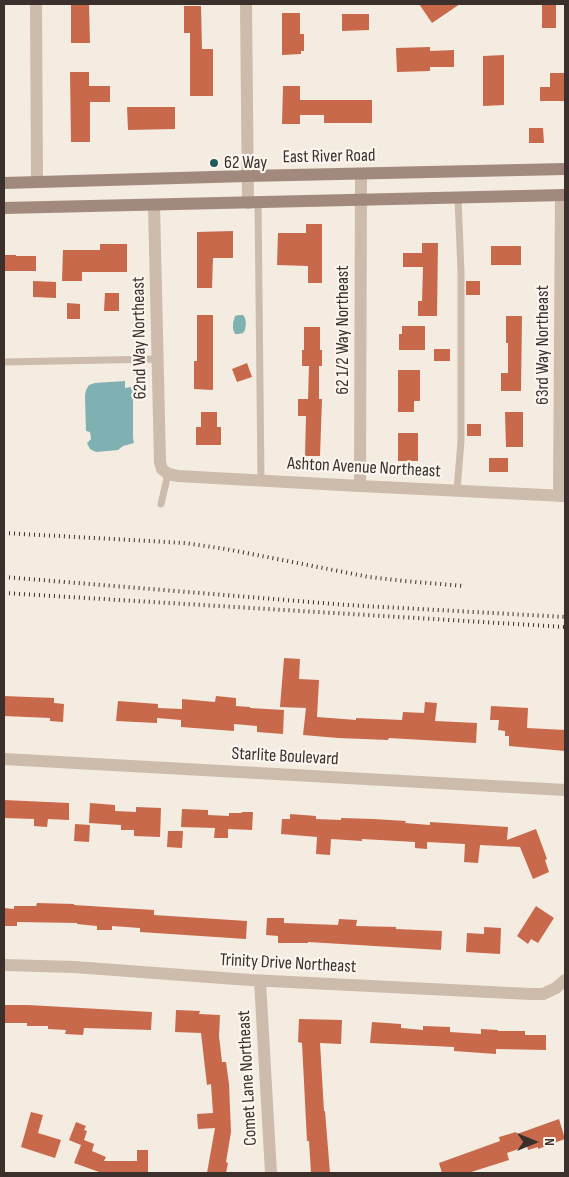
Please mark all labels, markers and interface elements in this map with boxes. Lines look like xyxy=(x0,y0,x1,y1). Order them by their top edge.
street label: East River Road xyxy=(283,145,375,169)
place label: 62 Way xyxy=(224,152,267,174)
marker: 62 Way xyxy=(208,157,220,169)
street label: 62 1/2 Way Northeast xyxy=(332,265,354,395)
street label: 62nd Way Northeast xyxy=(128,276,152,400)
street label: 63rd Way Northeast xyxy=(532,285,554,405)
street label: Ashton Avenue Northeast xyxy=(287,453,441,483)
street label: Starlite Boulevard xyxy=(231,743,339,771)
street label: Trinity Drive Northeast xyxy=(219,950,357,978)
street label: Comet Lane Northeast xyxy=(234,1010,262,1146)
north arrow xyxy=(509,1117,559,1167)
text: N xyxy=(541,1138,558,1146)

